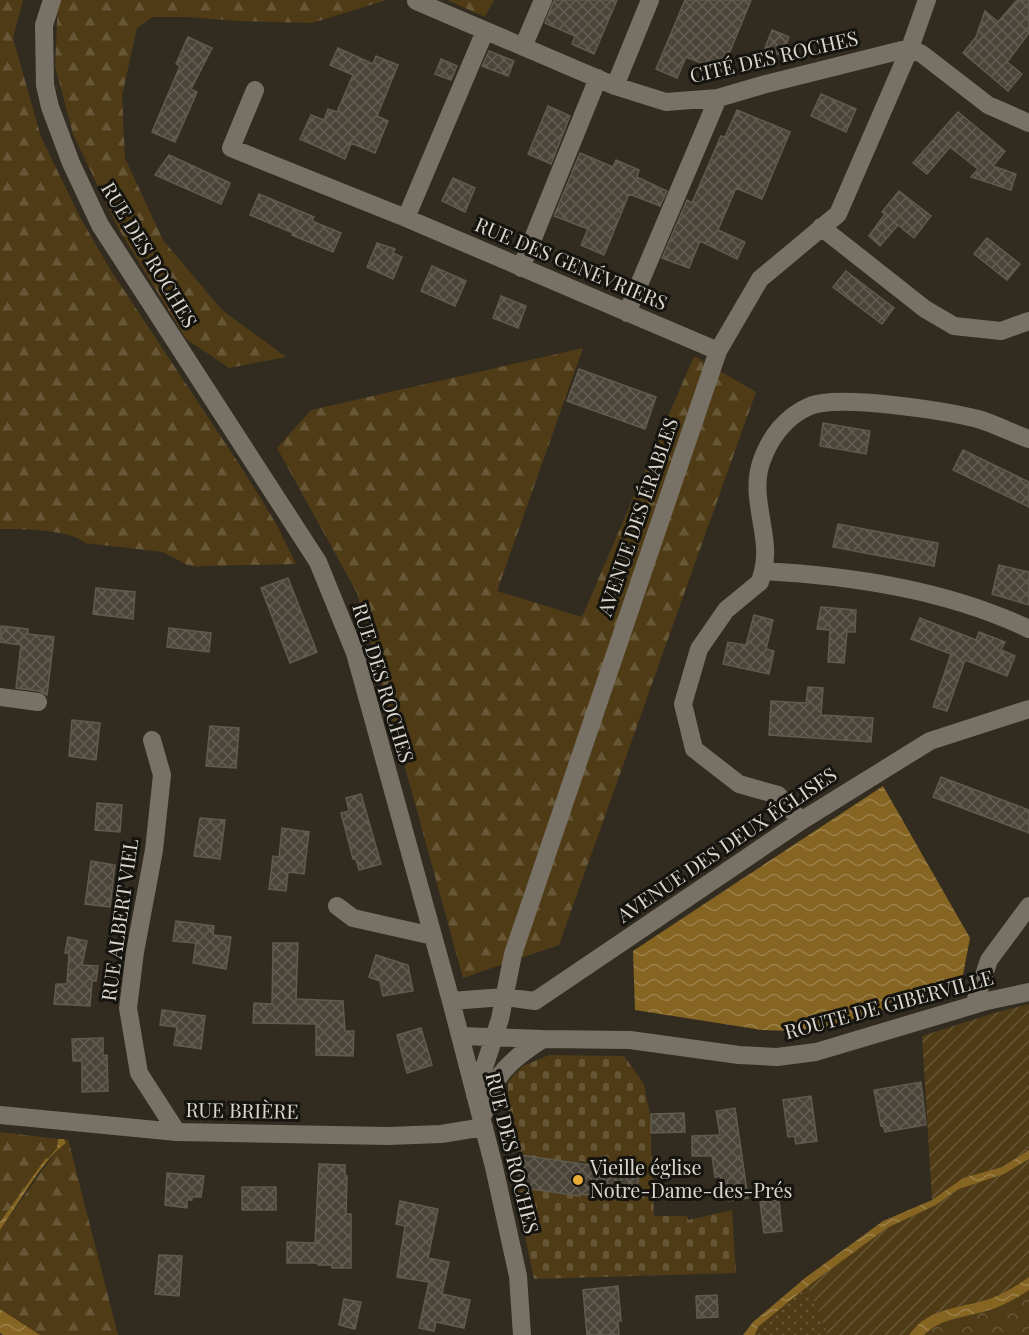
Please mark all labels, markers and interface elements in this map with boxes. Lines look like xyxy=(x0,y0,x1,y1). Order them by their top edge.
street label: CITÉ DES ROCHES xyxy=(687,23,861,88)
street label: RUE DES ROCHES xyxy=(96,176,204,332)
street label: RUE DES GENÉVRIERS xyxy=(471,210,672,315)
street label: AVENUE DES ÉRABLES xyxy=(590,414,683,620)
street label: RUE DES ROCHES xyxy=(347,599,422,766)
street label: AVENUE DES DEUX ÉGLISES xyxy=(610,760,841,928)
street label: RUE ALBERT VIEL xyxy=(94,837,143,1003)
street label: ROUTE DE GIBERVILLE xyxy=(781,963,996,1044)
street label: RUE DES ROCHES xyxy=(480,1069,547,1236)
street label: RUE BRIÈRE xyxy=(185,1095,299,1124)
place label: Vieille église Notre-Dame-des-Prés xyxy=(589,1153,793,1203)
marker: Vieille église Notre-Dame-des-Prés xyxy=(571,1173,585,1187)

